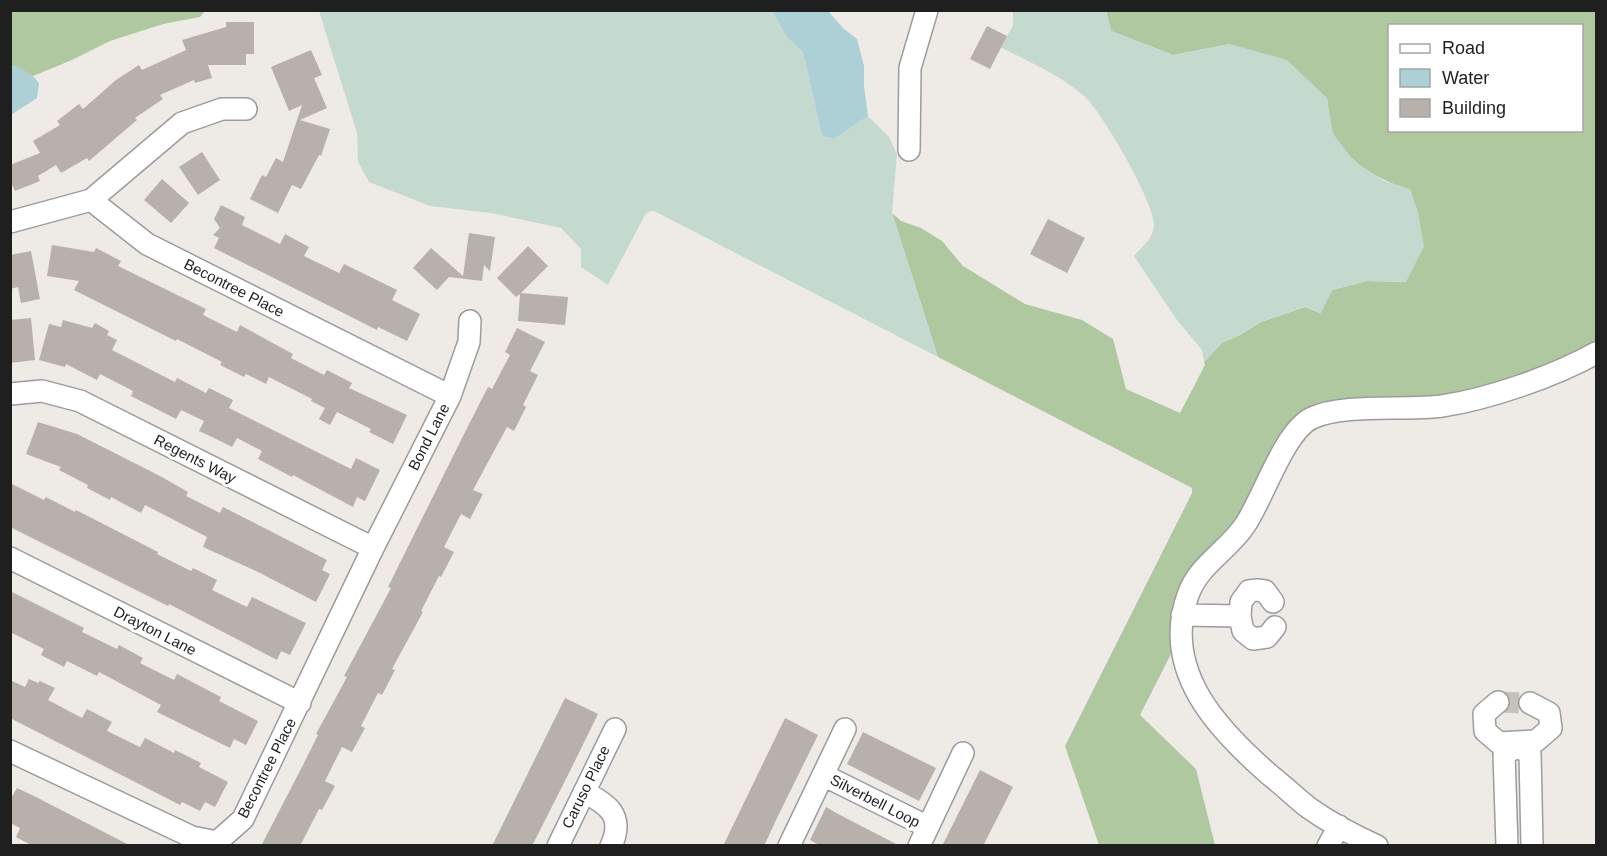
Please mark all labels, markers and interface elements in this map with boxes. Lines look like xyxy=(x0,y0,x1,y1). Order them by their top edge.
legend xyxy=(1388,24,1583,132)
text: Road xyxy=(1442,38,1485,58)
text: Water xyxy=(1442,68,1489,88)
text: Building xyxy=(1442,98,1506,118)
street label: Becontree Place xyxy=(181,255,287,320)
street label: Bond Lane xyxy=(405,401,453,473)
street label: Regents Way xyxy=(152,431,239,487)
street label: Drayton Lane xyxy=(111,603,199,659)
street label: Becontree Place xyxy=(234,715,299,821)
street label: Caruso Place xyxy=(558,743,613,831)
street label: Silverbell Loop xyxy=(828,771,923,830)

